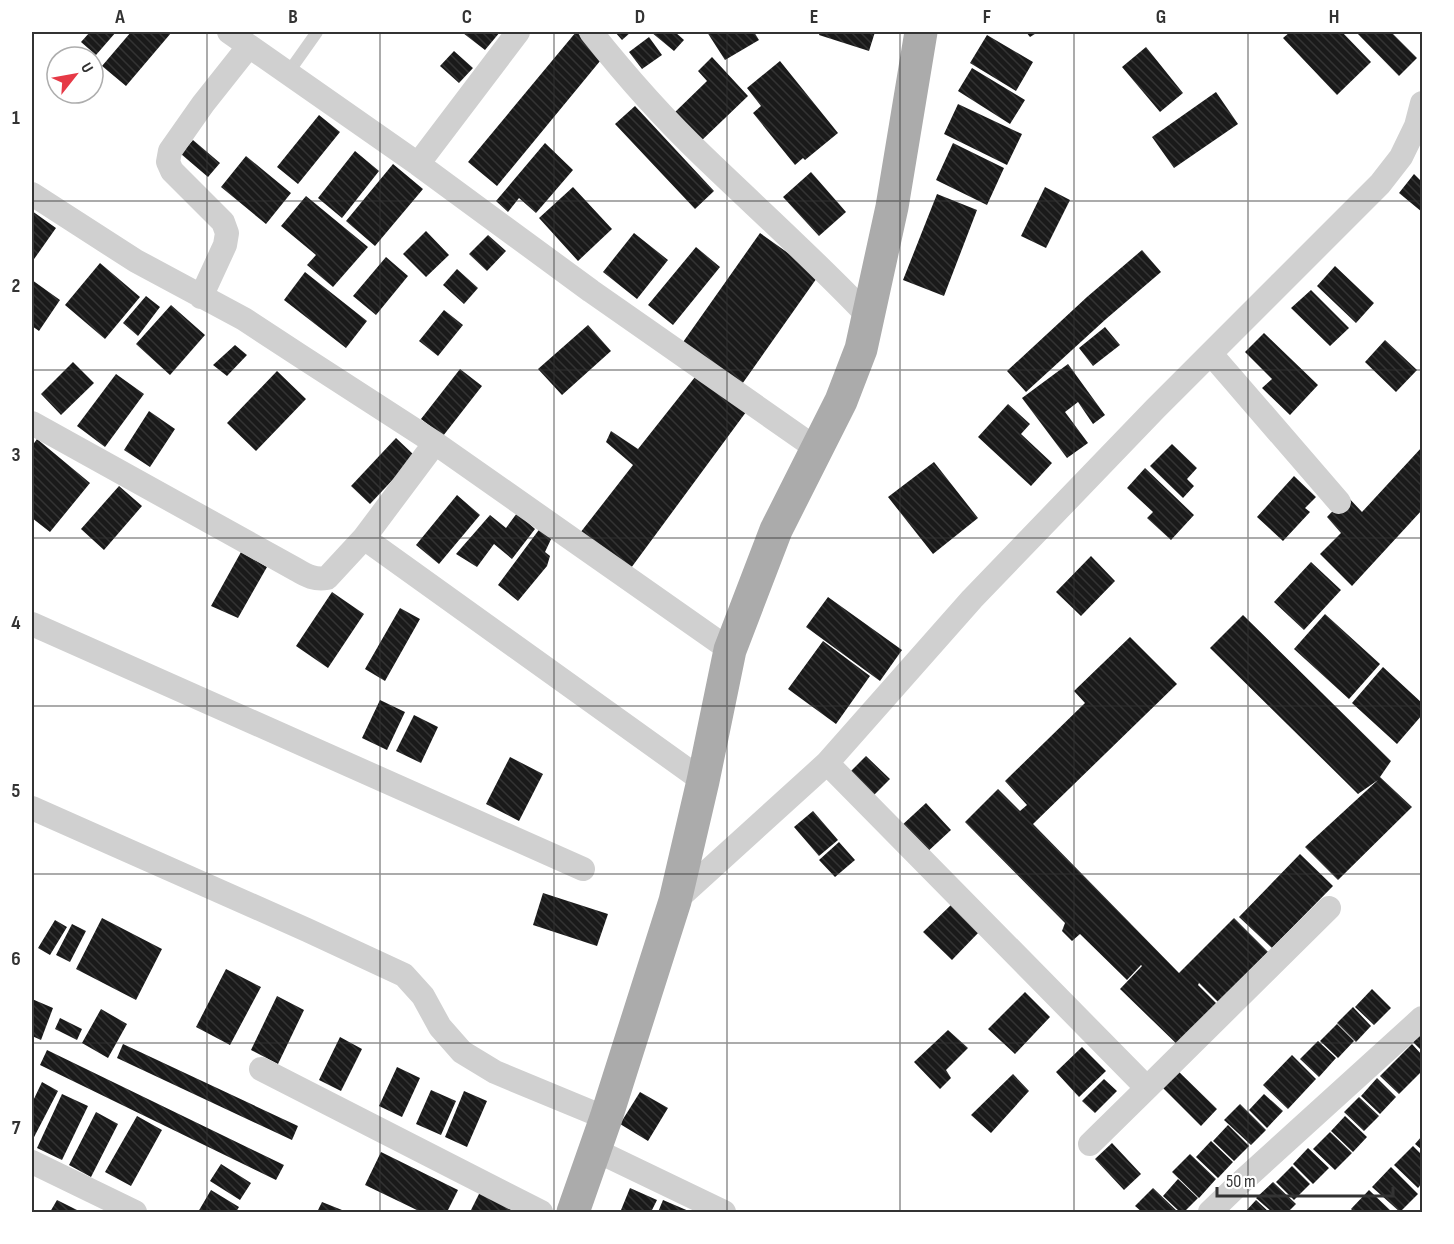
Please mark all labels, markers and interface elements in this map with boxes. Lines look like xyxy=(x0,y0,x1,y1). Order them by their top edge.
text: A xyxy=(114,5,125,29)
text: B xyxy=(288,5,298,29)
text: C xyxy=(462,5,472,29)
text: D xyxy=(635,5,645,29)
text: E xyxy=(810,5,818,29)
text: F xyxy=(983,5,991,29)
text: G xyxy=(1156,5,1166,29)
text: H xyxy=(1329,5,1339,29)
north arrow xyxy=(45,45,105,105)
text: U xyxy=(76,60,97,77)
text: 1 xyxy=(12,106,20,130)
text: 2 xyxy=(12,274,20,298)
text: 3 xyxy=(12,443,21,467)
text: 4 xyxy=(11,611,21,635)
text: 5 xyxy=(12,779,21,803)
text: 6 xyxy=(11,947,21,971)
text: 7 xyxy=(12,1116,21,1140)
scale bar xyxy=(1217,1160,1392,1198)
text: 50 m xyxy=(1226,1171,1256,1192)

